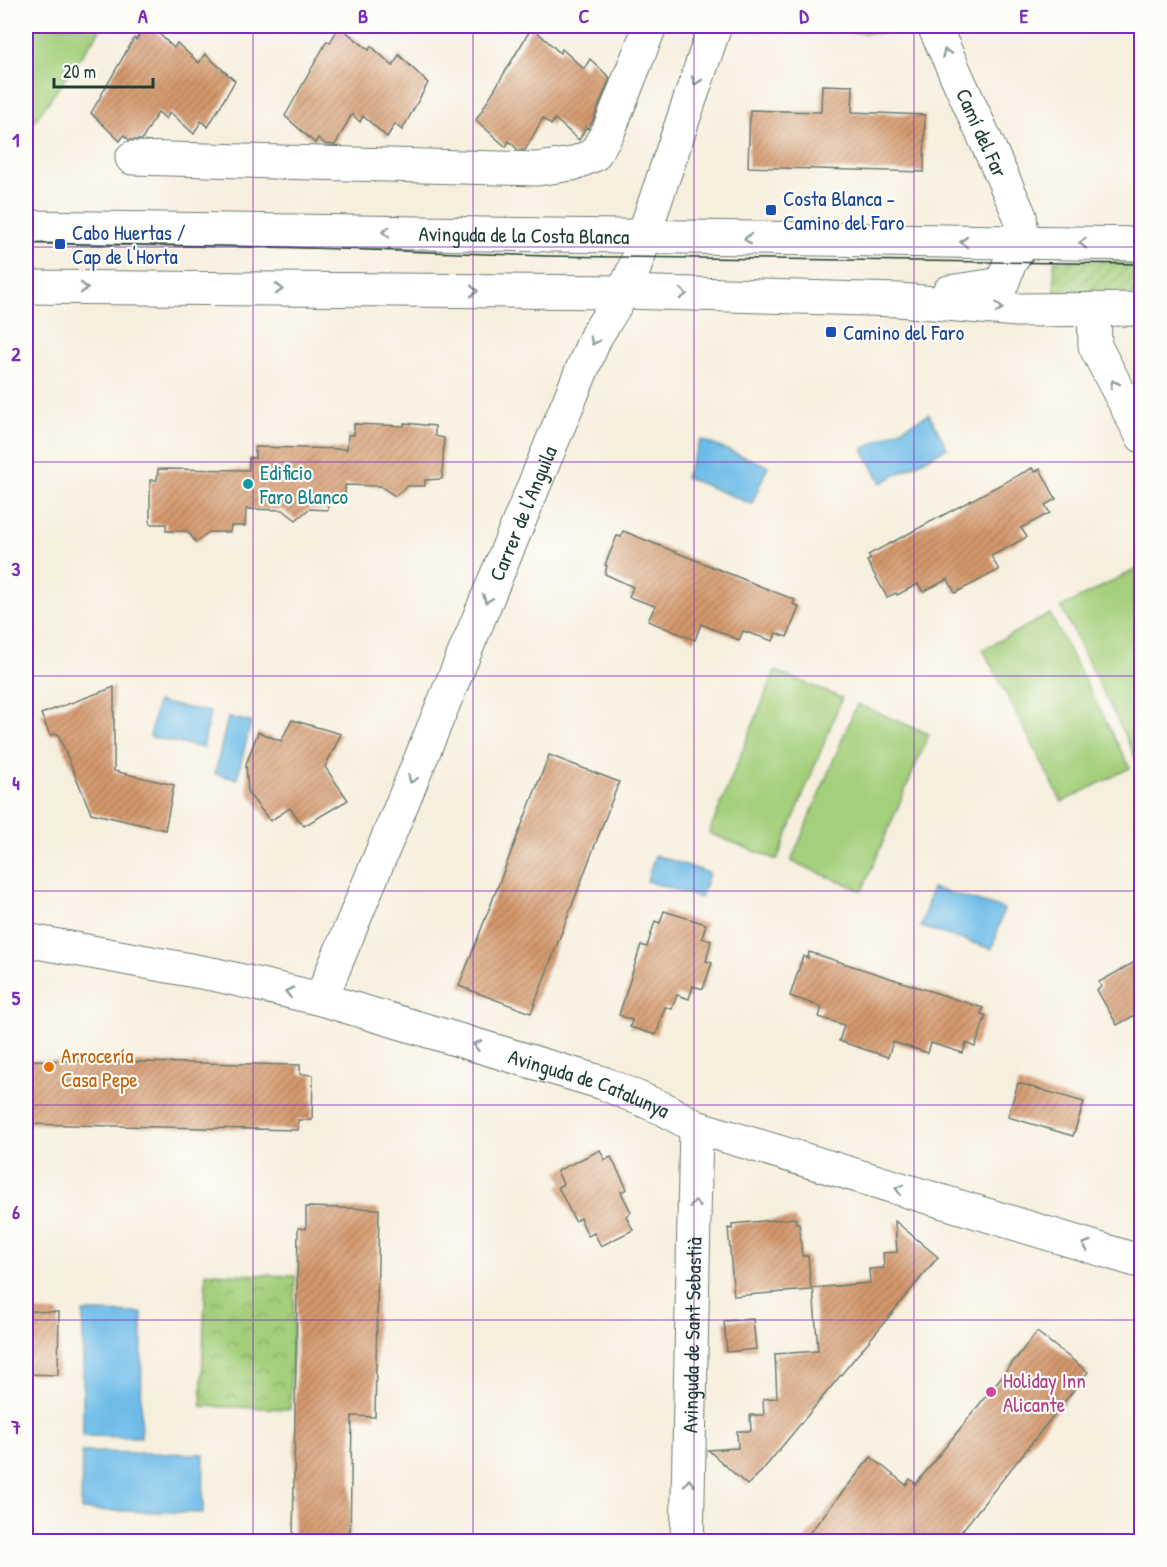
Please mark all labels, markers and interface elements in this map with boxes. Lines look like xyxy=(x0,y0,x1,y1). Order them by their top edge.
text: A xyxy=(138,2,148,29)
text: B xyxy=(358,2,368,29)
text: C xyxy=(579,2,590,29)
text: D xyxy=(799,2,809,29)
text: E xyxy=(1020,2,1029,29)
one-way arrow xyxy=(942,49,954,60)
scale bar xyxy=(54,51,153,89)
text: 20 m xyxy=(63,59,96,84)
one-way arrow xyxy=(691,75,704,86)
street label: Camí del Far xyxy=(949,83,1015,182)
text: 1 xyxy=(12,126,20,153)
place label: Costa Blanca - Camino del Faro xyxy=(783,184,904,237)
marker: Costa Blanca - Camino del Faro xyxy=(764,203,778,217)
place label: Cabo Huertas / Cap de l'Horta xyxy=(72,218,186,271)
street label: Avinguda de la Costa Blanca xyxy=(418,218,630,251)
one-way arrow xyxy=(381,226,390,239)
one-way arrow xyxy=(744,232,753,245)
one-way arrow xyxy=(960,236,969,248)
marker: Cabo Huertas / Cap de l'Horta xyxy=(53,237,67,251)
one-way arrow xyxy=(1079,237,1088,250)
one-way arrow xyxy=(79,282,88,294)
one-way arrow xyxy=(274,283,283,295)
one-way arrow xyxy=(469,285,478,297)
one-way arrow xyxy=(678,287,687,300)
one-way arrow xyxy=(995,302,1004,315)
place label: Camino del Faro xyxy=(843,318,964,347)
marker: Camino del Faro xyxy=(824,325,838,339)
one-way arrow xyxy=(589,335,601,346)
text: 2 xyxy=(11,340,21,367)
one-way arrow xyxy=(1110,379,1122,390)
street label: Carrer de l'Anguila xyxy=(482,441,563,585)
place label: Edificio Faro Blanco xyxy=(259,458,348,511)
marker: Edificio Faro Blanco xyxy=(241,477,255,491)
text: 3 xyxy=(12,555,21,582)
one-way arrow xyxy=(482,593,494,604)
text: 4 xyxy=(12,769,20,796)
one-way arrow xyxy=(407,773,419,784)
text: 5 xyxy=(12,984,21,1011)
one-way arrow xyxy=(284,986,294,999)
one-way arrow xyxy=(472,1040,483,1052)
place label: Arrocería Casa Pepe xyxy=(61,1041,138,1094)
street label: Avinguda de Catalunya xyxy=(505,1041,676,1124)
marker: Arrocería Casa Pepe xyxy=(42,1060,56,1074)
one-way arrow xyxy=(894,1184,905,1196)
text: 6 xyxy=(12,1198,20,1225)
one-way arrow xyxy=(688,1200,701,1209)
street label: Avinguda de Sant Sebastià xyxy=(675,1237,708,1433)
one-way arrow xyxy=(1081,1240,1091,1252)
place label: Holiday Inn Alicante xyxy=(1003,1366,1086,1419)
marker: Holiday Inn Alicante xyxy=(984,1385,998,1399)
text: 7 xyxy=(10,1413,21,1440)
one-way arrow xyxy=(682,1479,695,1488)

